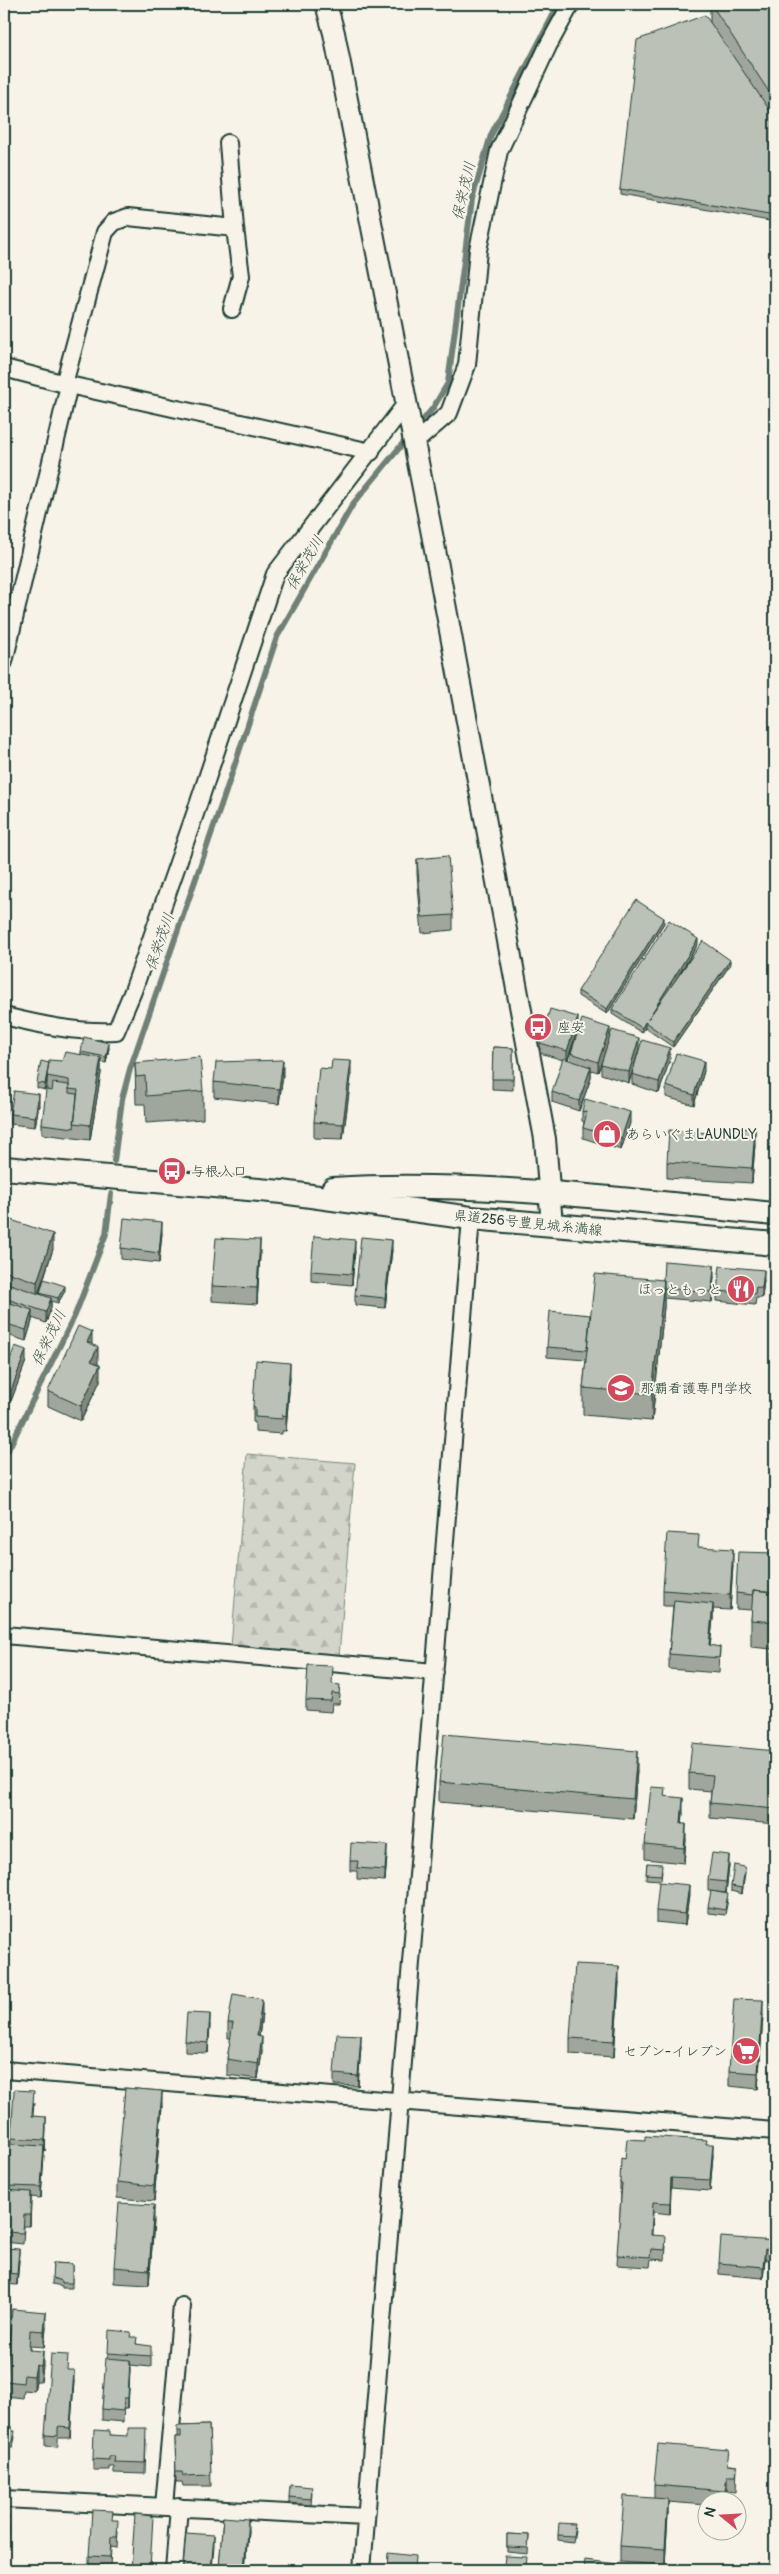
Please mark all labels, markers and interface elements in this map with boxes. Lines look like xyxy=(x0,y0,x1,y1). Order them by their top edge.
water label: 保栄茂川 xyxy=(448,160,480,222)
water label: 保栄茂川 xyxy=(282,532,328,594)
water label: 保栄茂川 xyxy=(141,911,179,973)
bus stop icon: 座安 xyxy=(523,1012,553,1042)
place label: 座安 xyxy=(557,1019,585,1036)
shop icon: あらいぐまLAUNDLY xyxy=(592,1119,622,1149)
place label: あらいぐまLAUNDLY xyxy=(626,1126,757,1143)
bus stop icon: 与根入口 xyxy=(157,1156,187,1186)
place label: 与根入口 xyxy=(191,1163,247,1180)
street label: 県道256号豊見城糸満線 xyxy=(453,1207,603,1239)
restaurant icon: ほっともっと xyxy=(726,1274,756,1304)
place label: ほっともっと xyxy=(638,1281,722,1298)
water label: 保栄茂川 xyxy=(27,1307,71,1369)
school or university icon: 那覇看護専門学校 xyxy=(606,1373,636,1403)
place label: 那覇看護専門学校 xyxy=(640,1380,752,1397)
supermarket icon: セブン-イレブン xyxy=(731,2036,761,2066)
place label: セブン-イレブン xyxy=(623,2043,727,2060)
north arrow xyxy=(696,2492,746,2542)
text: N xyxy=(701,2505,720,2519)

